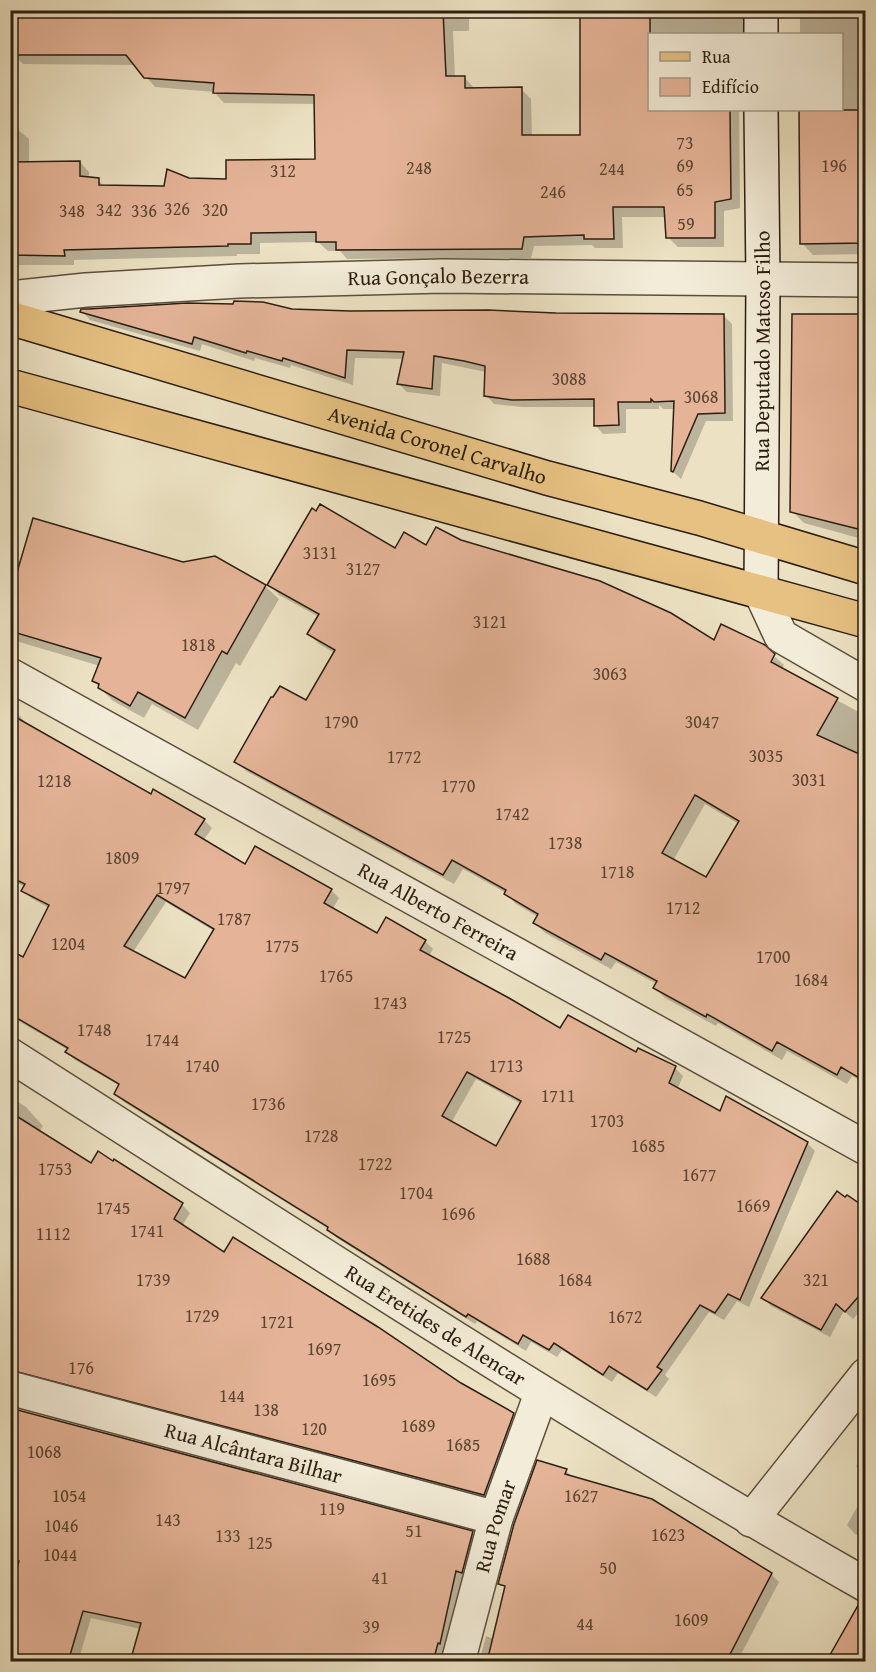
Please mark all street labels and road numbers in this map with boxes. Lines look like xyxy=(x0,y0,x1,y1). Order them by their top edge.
street label: Rua Deputado Matoso Filho xyxy=(746,230,778,472)
street label: Rua Gonçalo Bezerra xyxy=(347,260,529,293)
street label: Avenida Coronel Carvalho xyxy=(324,398,551,492)
street label: Rua Alberto Ferreira xyxy=(352,854,524,968)
street label: Rua Eretides de Alencar xyxy=(339,1257,532,1394)
street label: Rua Alcântara Bilhar xyxy=(162,1414,346,1491)
street label: Rua Pomar xyxy=(466,1475,524,1576)

